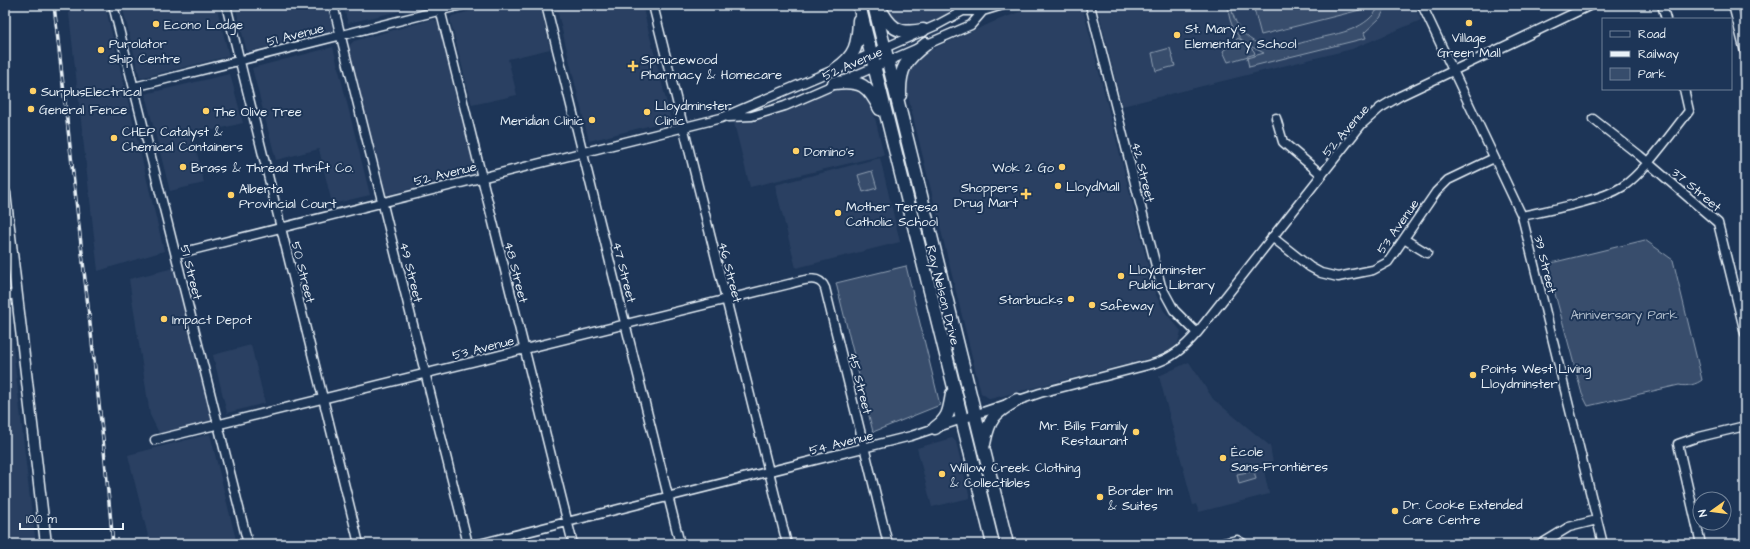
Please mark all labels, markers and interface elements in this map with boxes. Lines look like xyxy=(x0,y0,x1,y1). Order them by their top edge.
place label: Econo Lodge xyxy=(164,16,243,35)
marker: Village Green Mall xyxy=(1464,18,1474,28)
legend xyxy=(1602,18,1732,90)
marker: Econo Lodge xyxy=(151,19,161,29)
street label: 51 Avenue xyxy=(265,19,326,51)
place label: St. Mary's Elementary School xyxy=(1185,20,1297,54)
text: Road xyxy=(1638,26,1666,43)
place label: Village Green Mall xyxy=(1437,29,1501,62)
marker: St. Mary's Elementary School xyxy=(1172,30,1182,40)
place label: Purolator Ship Centre xyxy=(109,35,180,68)
street label: 52 Avenue xyxy=(819,43,885,85)
marker: Purolator Ship Centre xyxy=(96,45,106,55)
text: Railway xyxy=(1638,46,1679,64)
place label: Sprucewood Pharmacy & Homecare xyxy=(641,51,782,85)
marker: Sprucewood Pharmacy & Homecare xyxy=(628,61,638,71)
text: Park xyxy=(1638,66,1666,83)
place label: SurplusElectrical xyxy=(41,83,142,101)
marker: SurplusElectrical xyxy=(28,86,38,96)
place label: Lloydminster Clinic xyxy=(655,97,732,130)
place label: General Fence xyxy=(39,101,127,119)
street label: 52 Avenue xyxy=(1318,101,1374,161)
place label: The Olive Tree xyxy=(214,103,302,121)
marker: General Fence xyxy=(26,104,36,114)
marker: The Olive Tree xyxy=(201,106,211,116)
marker: Lloydminster Clinic xyxy=(642,107,652,117)
place label: Meridian Clinic xyxy=(500,112,584,130)
marker: Meridian Clinic xyxy=(587,115,597,125)
place label: CHEP Catalyst & Chemical Containers xyxy=(122,123,243,156)
marker: CHEP Catalyst & Chemical Containers xyxy=(109,133,119,143)
street label: 42 Street xyxy=(1127,140,1159,205)
place label: Domino's xyxy=(804,143,855,161)
marker: Domino's xyxy=(791,146,801,156)
street label: 52 Avenue xyxy=(412,157,479,190)
place label: Brass & Thread Thrift Co. xyxy=(191,159,354,177)
place label: Wok 2 Go xyxy=(992,159,1055,177)
marker: Brass & Thread Thrift Co. xyxy=(178,162,188,172)
marker: Wok 2 Go xyxy=(1057,162,1067,172)
street label: 37 Street xyxy=(1668,164,1726,216)
place label: LloydMall xyxy=(1066,178,1120,197)
place label: Shoppers Drug Mart xyxy=(954,179,1019,213)
place label: Alberta Provincial Court xyxy=(239,180,337,213)
marker: LloydMall xyxy=(1053,181,1063,191)
marker: Shoppers Drug Mart xyxy=(1021,189,1031,199)
marker: Alberta Provincial Court xyxy=(226,190,236,200)
street label: 53 Avenue xyxy=(1372,195,1423,258)
place label: Mother Teresa Catholic School xyxy=(846,198,938,231)
marker: Mother Teresa Catholic School xyxy=(833,208,843,218)
street label: 39 Street xyxy=(1529,233,1561,296)
street label: 50 Street xyxy=(287,240,320,306)
street label: 49 Street xyxy=(395,240,427,305)
street label: 48 Street xyxy=(500,240,533,306)
street label: 47 Street xyxy=(608,240,640,305)
street label: 46 Street xyxy=(714,240,746,305)
street label: 51 Street xyxy=(176,243,207,302)
street label: Ray Nelson Drive xyxy=(921,243,964,347)
place label: Lloydminster Public Library xyxy=(1129,261,1215,295)
marker: Lloydminster Public Library xyxy=(1116,271,1126,281)
place label: Starbucks xyxy=(999,291,1063,309)
marker: Starbucks xyxy=(1066,294,1076,304)
place label: Safeway xyxy=(1100,297,1154,316)
marker: Safeway xyxy=(1087,300,1097,310)
park label: Anniversary Park xyxy=(1571,306,1677,325)
place label: Impact Depot xyxy=(172,311,253,329)
marker: Impact Depot xyxy=(159,314,169,324)
street label: 53 Avenue xyxy=(450,332,516,364)
street label: 45 Street xyxy=(844,350,877,417)
place label: Points West Living Lloydminster xyxy=(1481,360,1591,394)
marker: Points West Living Lloydminster xyxy=(1468,370,1478,380)
place label: Mr. Bills Family Restaurant xyxy=(1039,417,1129,450)
street label: 54 Avenue xyxy=(807,426,875,460)
marker: Mr. Bills Family Restaurant xyxy=(1131,427,1141,437)
place label: École Sans-Frontières xyxy=(1231,443,1328,476)
marker: École Sans-Frontières xyxy=(1218,453,1228,463)
place label: Willow Creek Clothing & Collectibles xyxy=(950,459,1081,492)
marker: Willow Creek Clothing & Collectibles xyxy=(937,469,947,479)
place label: Border Inn & Suites xyxy=(1108,482,1173,515)
north arrow xyxy=(1692,491,1732,531)
marker: Border Inn & Suites xyxy=(1095,492,1105,502)
place label: Dr. Cooke Extended Care Centre xyxy=(1403,496,1523,529)
scale bar xyxy=(20,505,123,531)
marker: Dr. Cooke Extended Care Centre xyxy=(1390,506,1400,516)
text: N xyxy=(1695,508,1711,518)
text: 100 m xyxy=(26,511,57,528)

